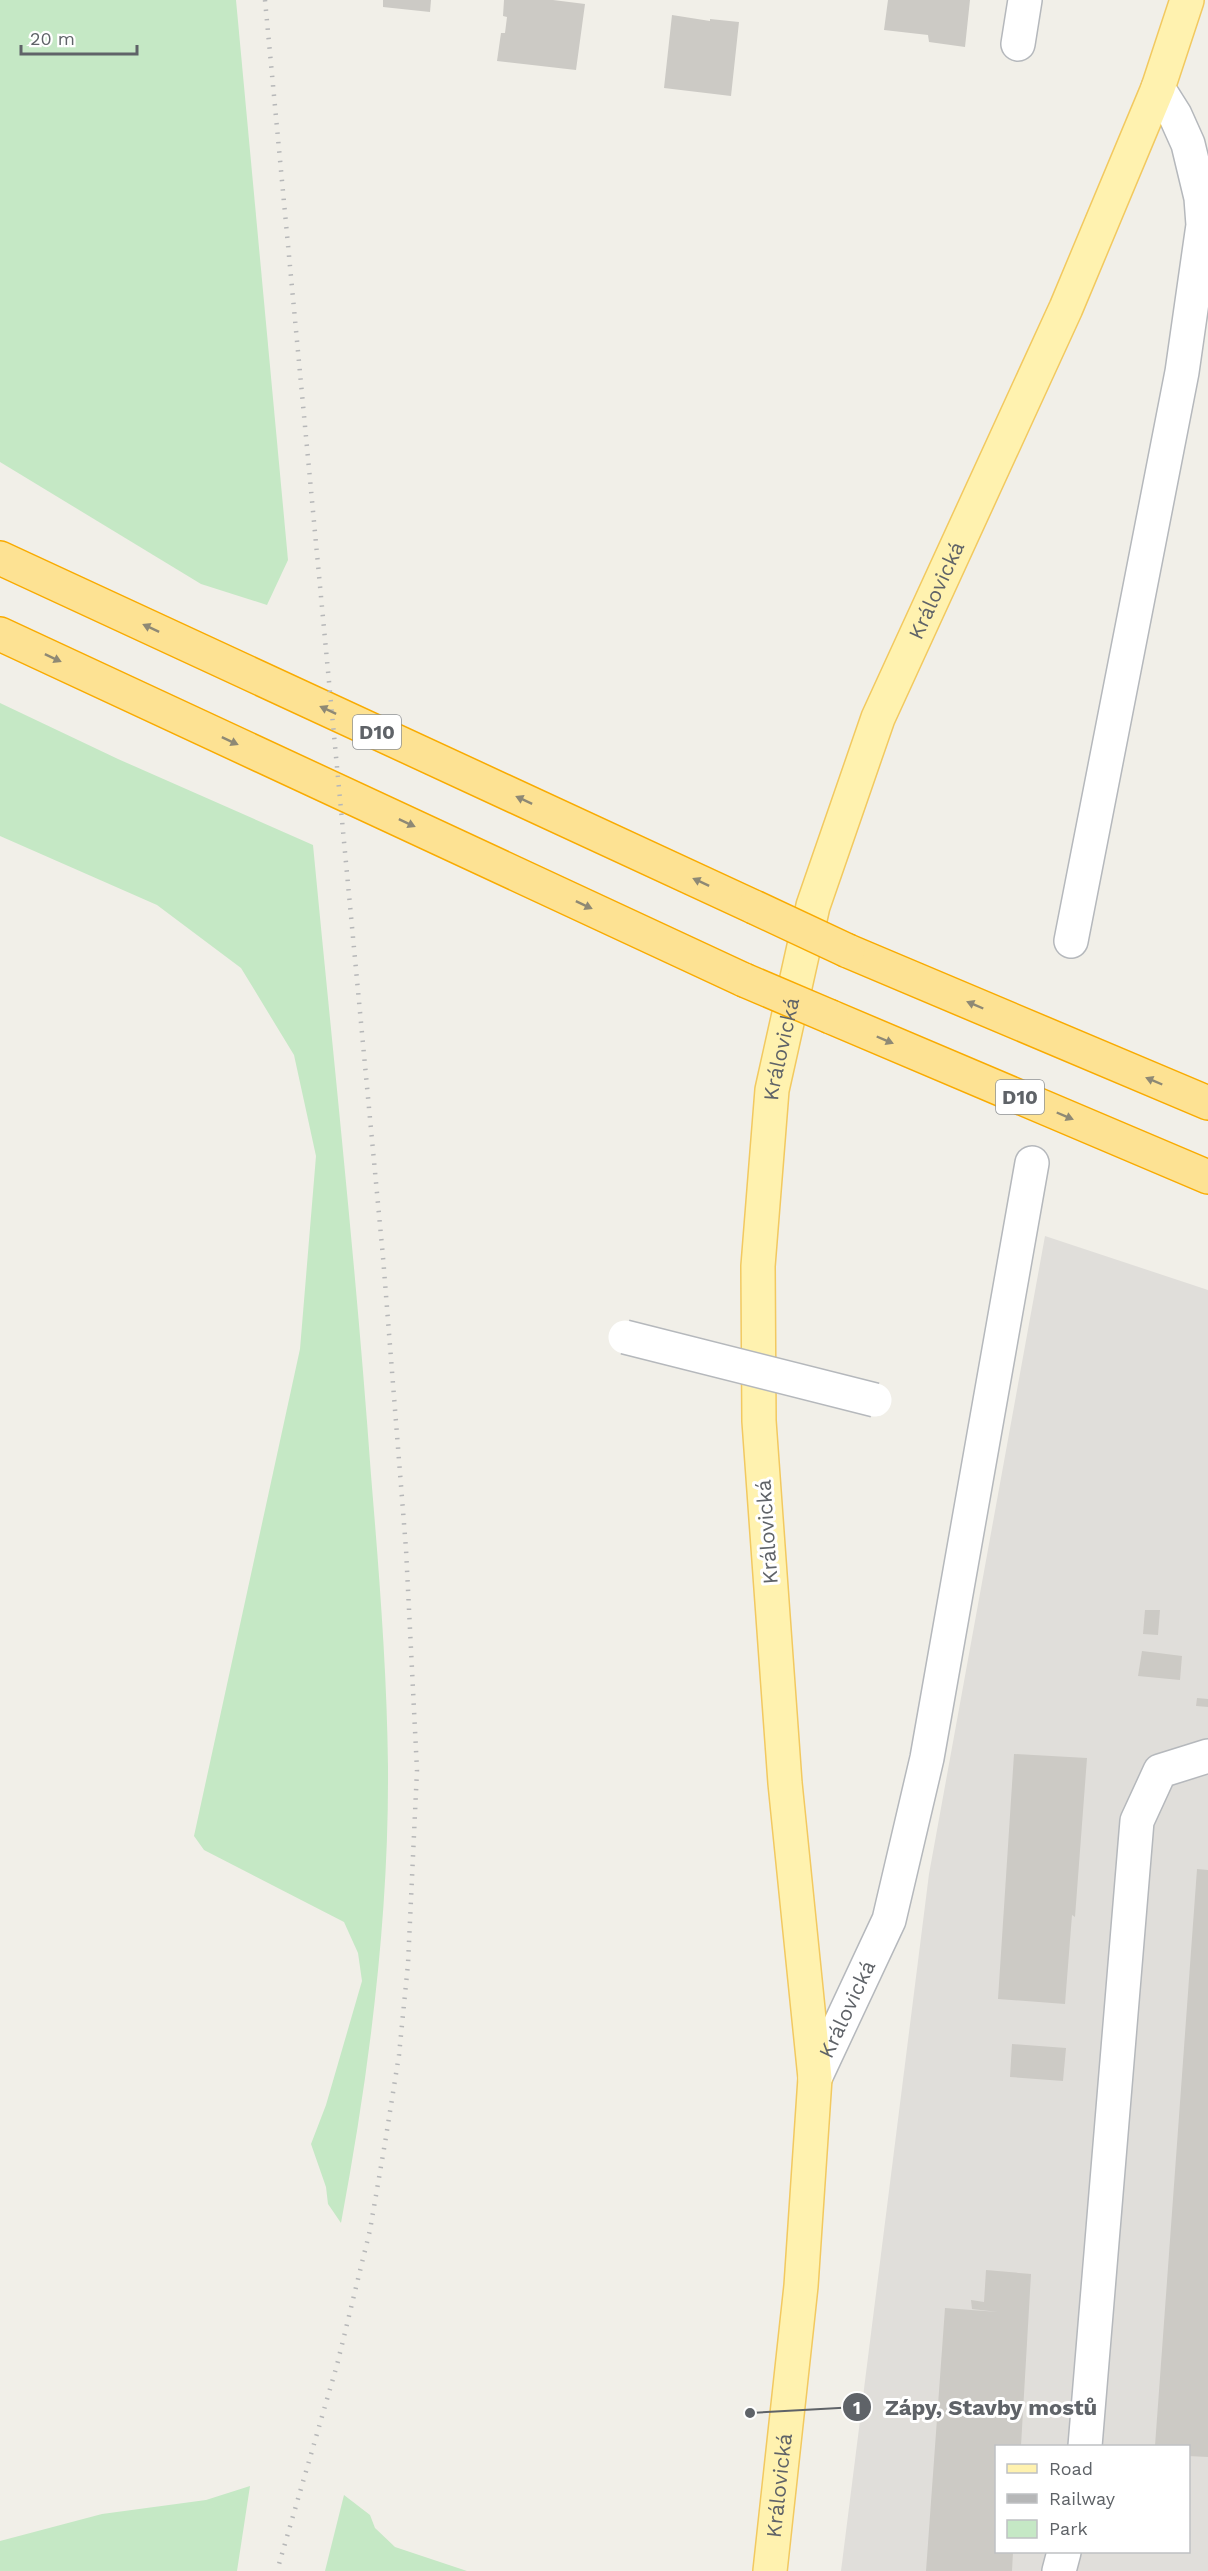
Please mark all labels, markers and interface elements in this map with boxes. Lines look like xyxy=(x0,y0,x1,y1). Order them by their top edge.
scale bar xyxy=(21,18,136,56)
text: 20 m xyxy=(30,28,75,49)
street label: Královická xyxy=(903,537,969,643)
one-way arrow xyxy=(143,623,160,632)
one-way arrow xyxy=(45,654,62,663)
one-way arrow xyxy=(319,704,337,714)
road number: D10 xyxy=(353,715,401,749)
one-way arrow xyxy=(221,736,238,745)
one-way arrow xyxy=(516,796,533,805)
one-way arrow xyxy=(398,818,415,827)
one-way arrow xyxy=(692,877,710,887)
one-way arrow xyxy=(575,900,593,910)
street label: Královická xyxy=(758,995,804,1102)
one-way arrow xyxy=(966,1000,983,1009)
one-way arrow xyxy=(877,1035,895,1045)
one-way arrow xyxy=(1145,1075,1163,1085)
road number: D10 xyxy=(996,1080,1044,1114)
one-way arrow xyxy=(1056,1112,1073,1121)
street label: Královická xyxy=(750,1479,783,1585)
street label: Královická xyxy=(813,1956,880,2062)
callout: Zápy, Stavby mostů xyxy=(842,2387,1109,2427)
text: Zápy, Stavby mostů xyxy=(885,2395,1097,2420)
text: 1 xyxy=(853,2397,861,2418)
street label: Královická xyxy=(761,2432,797,2539)
legend xyxy=(995,2445,1190,2553)
text: Road xyxy=(1049,2458,1093,2479)
text: Railway xyxy=(1049,2488,1116,2509)
text: Park xyxy=(1049,2518,1088,2539)

